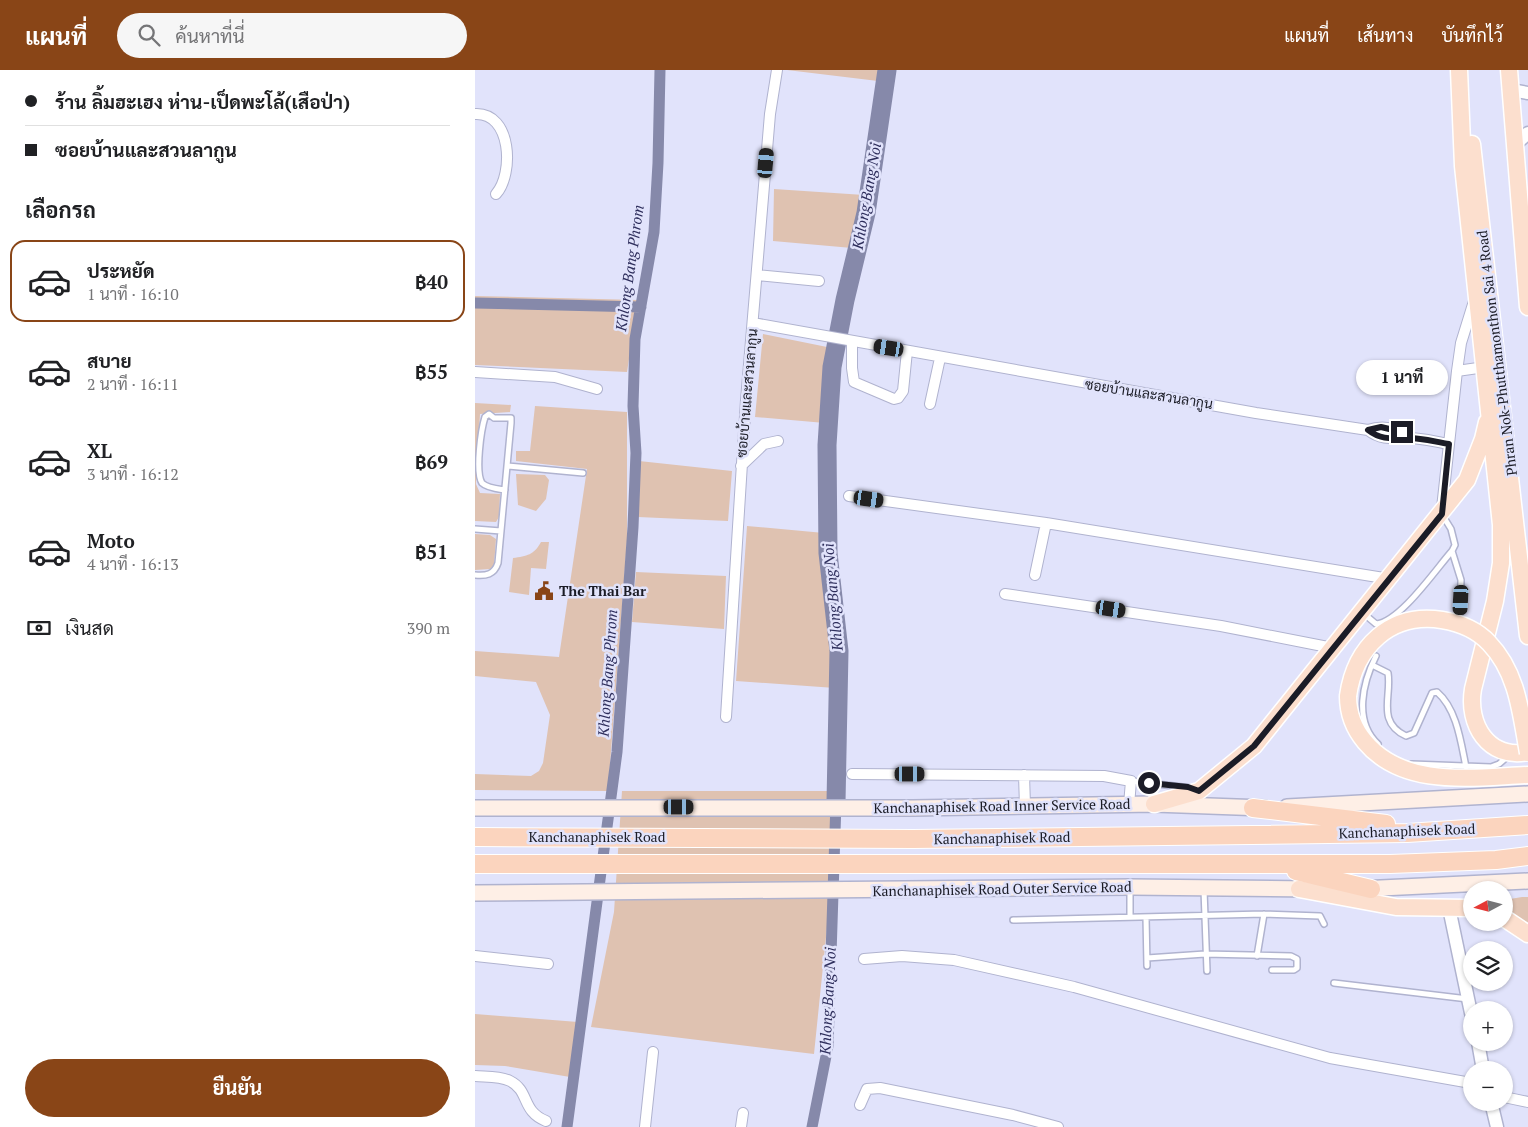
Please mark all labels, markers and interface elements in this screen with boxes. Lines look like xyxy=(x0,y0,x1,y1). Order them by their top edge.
search box xyxy=(117,13,467,58)
text: แผนที่ xyxy=(25,20,87,52)
icon: search xyxy=(135,21,163,49)
text: ค้นหาที่นี่ xyxy=(175,23,245,48)
text: แผนที่ xyxy=(1284,23,1329,47)
text: เส้นทาง xyxy=(1357,23,1413,47)
text: บันทึกไว้ xyxy=(1441,23,1503,47)
text: ร้าน ลิ้มฮะเฮง ห่าน-เป็ดพะโล้(เสือป่า) xyxy=(55,89,350,114)
text: ซอยบ้านและสวนลากูน xyxy=(55,137,237,162)
water label: Khlong Bang Noi xyxy=(847,140,885,252)
car xyxy=(757,147,774,179)
text: เลือกรถ xyxy=(25,195,96,224)
water label: Khlong Bang Phrom xyxy=(610,203,648,333)
street label: Phran Nok-Phutthamonthon Sai 4 Road xyxy=(1472,229,1521,477)
text: ประหยัด xyxy=(87,258,155,283)
icon: car xyxy=(27,259,72,304)
text: ฿40 xyxy=(415,269,448,294)
text: 1 นาที · 16:10 xyxy=(87,283,179,305)
street label: ซอยบ้านและสวนลากูน xyxy=(731,328,763,458)
car xyxy=(873,338,904,358)
text: สบาย xyxy=(87,348,132,373)
icon: car xyxy=(27,349,72,394)
text: ฿55 xyxy=(415,359,448,384)
callout: 1 นาที xyxy=(1356,360,1448,394)
text: 1 นาที xyxy=(1381,366,1423,388)
text: 2 นาที · 16:11 xyxy=(87,373,179,395)
street label: ซอยบ้านและสวนลากูน xyxy=(1084,374,1215,414)
route end xyxy=(1391,421,1413,443)
text: XL xyxy=(87,438,112,463)
icon: car xyxy=(27,439,72,484)
text: ฿69 xyxy=(415,449,448,474)
text: 3 นาที · 16:12 xyxy=(87,463,179,485)
car xyxy=(853,489,884,509)
text: Moto xyxy=(87,528,135,553)
icon: car xyxy=(27,529,72,574)
text: ฿51 xyxy=(415,539,448,564)
water label: Khlong Bang Noi xyxy=(817,542,847,653)
text: 4 นาที · 16:13 xyxy=(87,553,179,575)
public building icon: The Thai Bar xyxy=(533,580,555,602)
place label: The Thai Bar xyxy=(559,581,646,600)
car xyxy=(1452,585,1469,615)
car xyxy=(1095,599,1126,619)
water label: Khlong Bang Phrom xyxy=(593,609,621,738)
icon: cash xyxy=(25,614,53,642)
text: เงินสด xyxy=(65,615,114,640)
text: 390 m xyxy=(407,617,450,639)
car xyxy=(895,767,925,782)
route start xyxy=(1138,772,1160,794)
street label: Kanchanaphisek Road Inner Service Road xyxy=(873,794,1131,817)
car xyxy=(664,800,694,815)
street label: Kanchanaphisek Road xyxy=(1338,819,1476,842)
street label: Kanchanaphisek Road xyxy=(529,827,666,846)
street label: Kanchanaphisek Road xyxy=(933,827,1071,848)
street label: Kanchanaphisek Road Outer Service Road xyxy=(872,877,1132,900)
north arrow xyxy=(1463,881,1513,931)
map controls xyxy=(1463,881,1513,1111)
button: layers xyxy=(1463,941,1513,991)
water label: Khlong Bang Noi xyxy=(814,946,840,1056)
button: + xyxy=(1463,1001,1513,1051)
button: ยืนยัน xyxy=(25,1059,450,1117)
button: − xyxy=(1463,1061,1513,1111)

